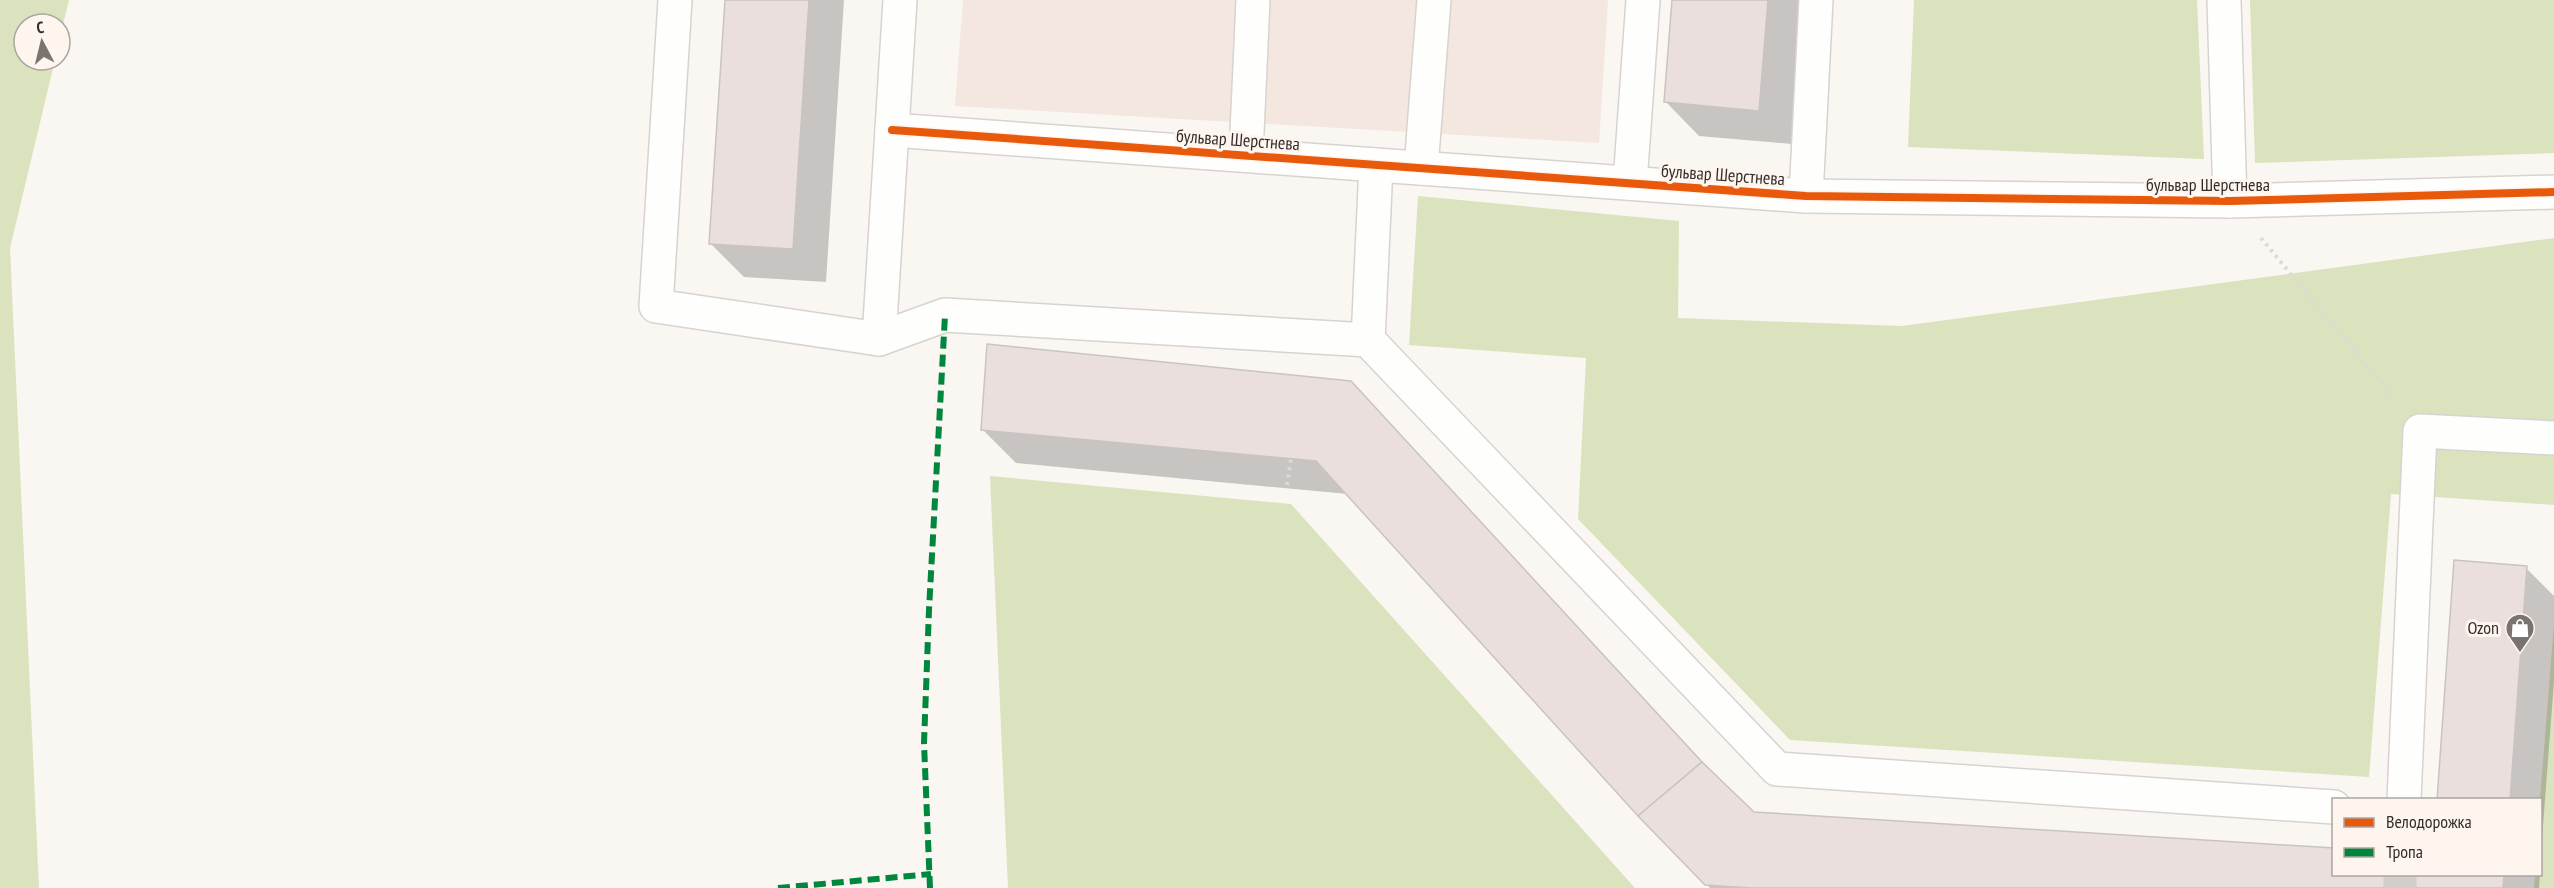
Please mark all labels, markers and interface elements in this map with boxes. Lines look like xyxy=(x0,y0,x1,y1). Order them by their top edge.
north arrow xyxy=(12,12,72,72)
text: С xyxy=(35,17,46,37)
street label: бульвар Шерстнева xyxy=(1175,124,1301,155)
street label: бульвар Шерстнева xyxy=(1660,159,1786,190)
street label: бульвар Шерстнева xyxy=(2146,173,2270,196)
shop icon: Ozon xyxy=(2504,612,2536,654)
place label: Ozon xyxy=(2467,616,2499,639)
legend xyxy=(2332,798,2542,876)
text: Велодорожка xyxy=(2386,810,2472,833)
text: Тропа xyxy=(2386,840,2423,863)

